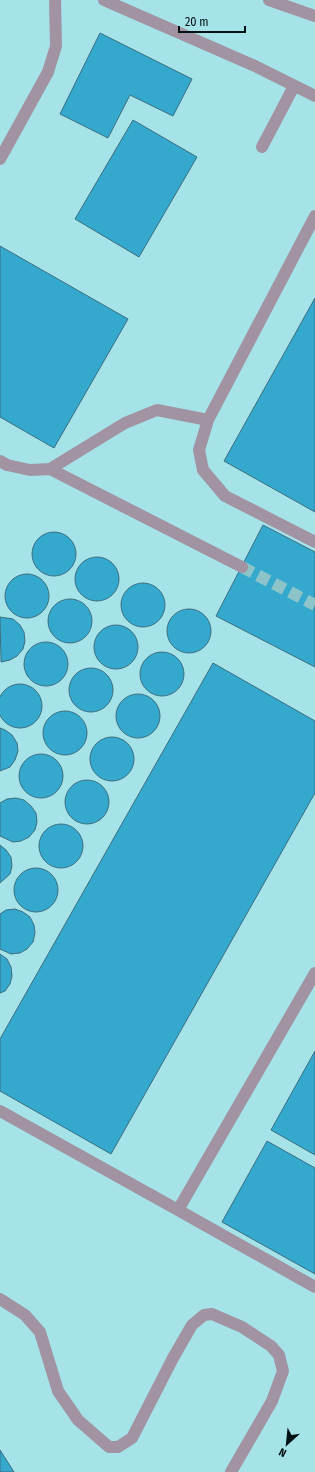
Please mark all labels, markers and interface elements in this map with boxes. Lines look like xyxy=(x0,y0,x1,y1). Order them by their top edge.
scale bar xyxy=(179,8,245,34)
text: 20 m xyxy=(185,15,209,29)
north arrow xyxy=(267,1424,307,1464)
text: N xyxy=(277,1445,289,1460)

